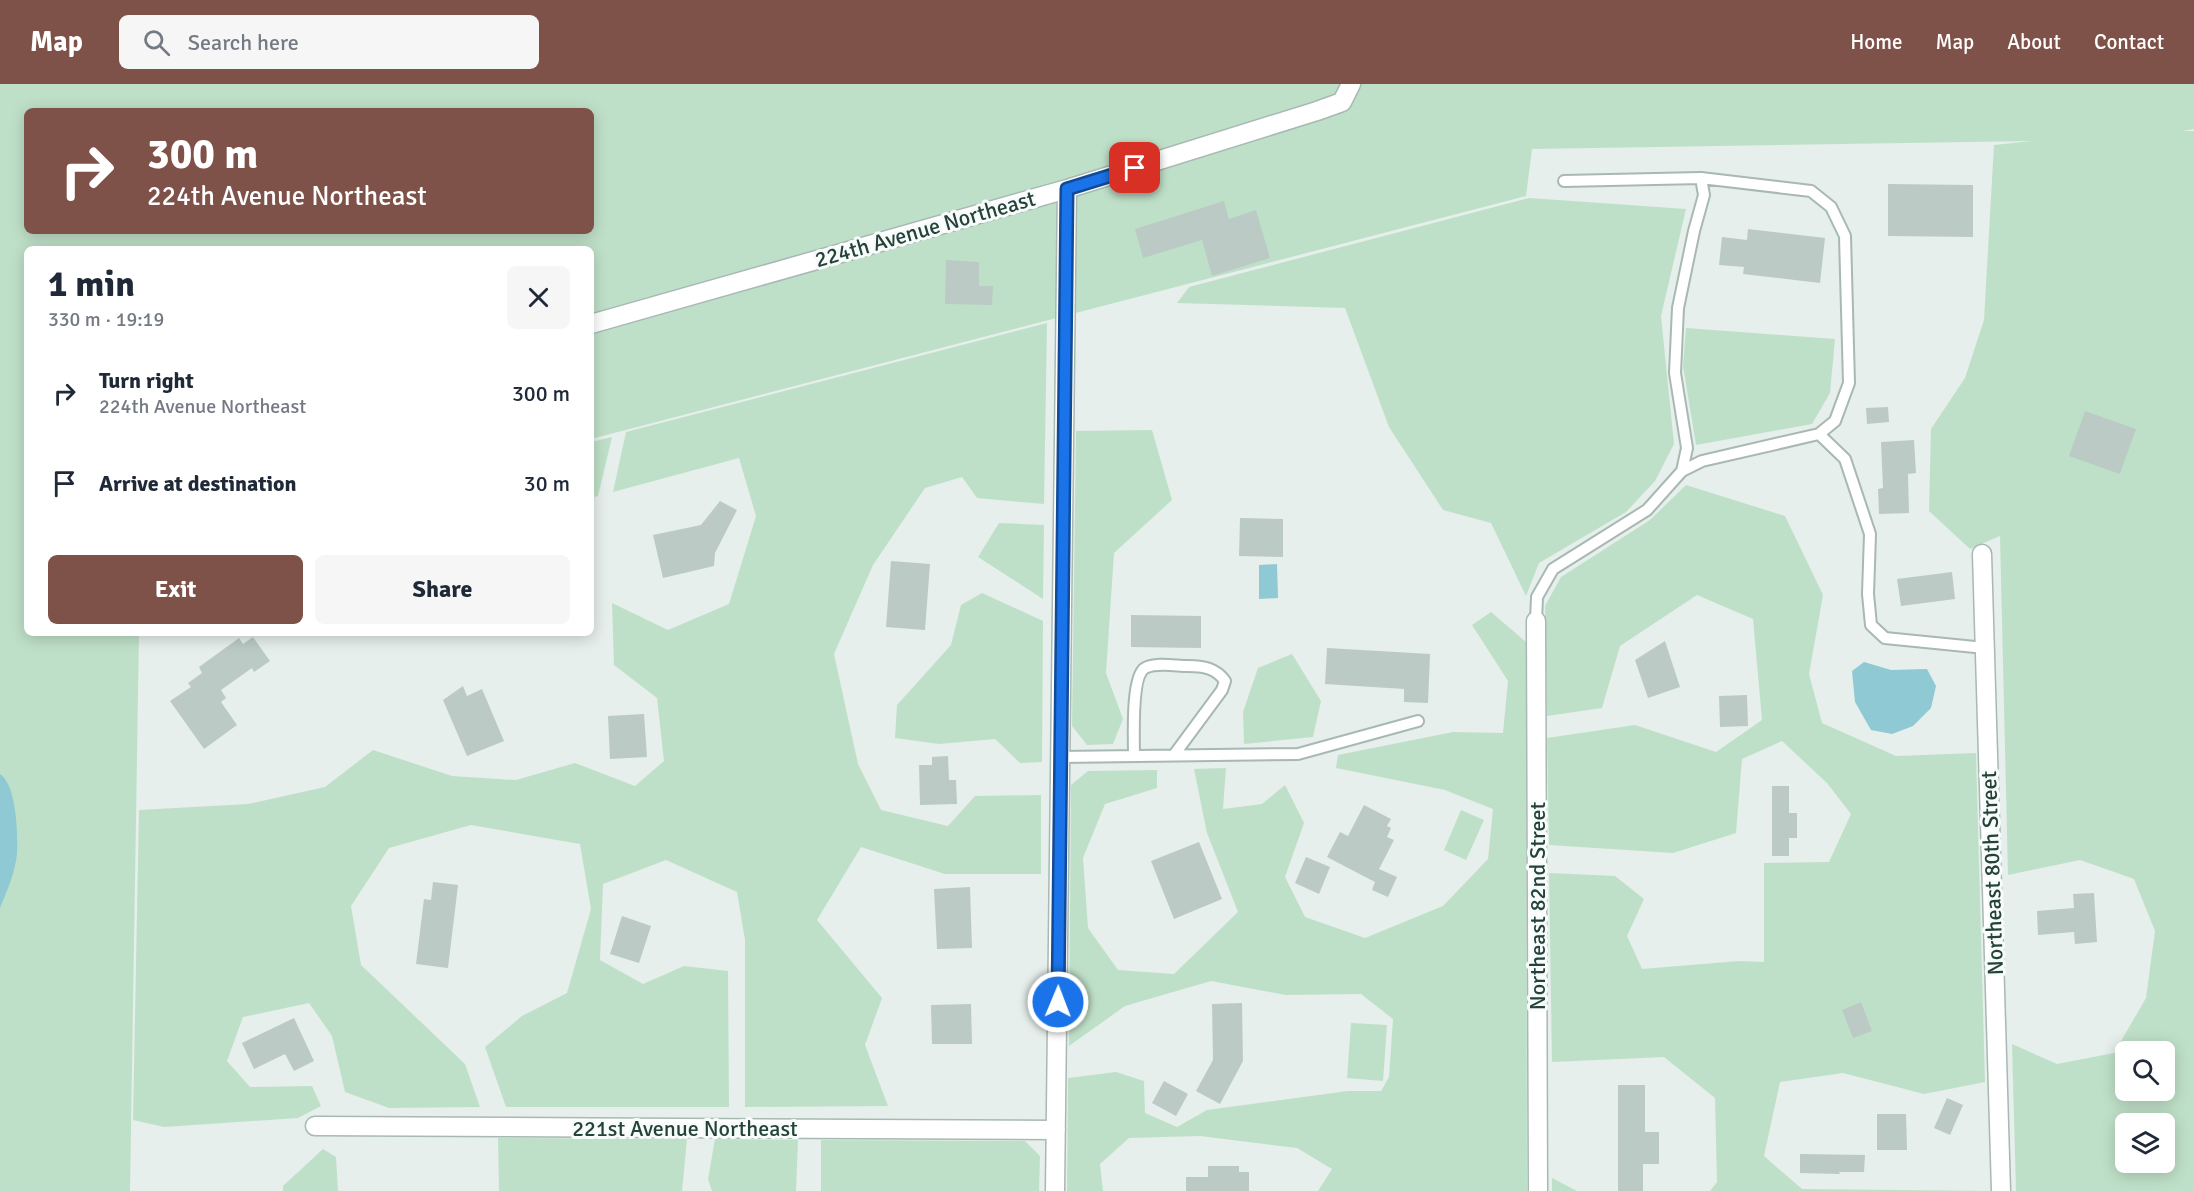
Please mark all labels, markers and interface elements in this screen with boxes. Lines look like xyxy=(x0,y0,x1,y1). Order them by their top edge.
search box xyxy=(119,15,539,69)
text: Map xyxy=(30,25,83,59)
icon: search xyxy=(140,26,173,59)
text: Search here xyxy=(188,29,299,56)
text: Home xyxy=(1850,29,1903,55)
text: Map xyxy=(1936,29,1974,55)
text: About xyxy=(2007,29,2061,55)
text: Contact xyxy=(2094,29,2164,55)
text: 300 m xyxy=(147,129,258,180)
icon: right xyxy=(48,132,126,210)
pin xyxy=(1109,142,1160,193)
icon: arrive xyxy=(1118,151,1151,184)
text: 224th Avenue Northeast xyxy=(147,180,427,213)
street label: 224th Avenue Northeast xyxy=(812,185,1039,273)
text: 1 min xyxy=(48,262,135,307)
button: close xyxy=(507,266,570,329)
text: 330 m · 19:19 xyxy=(48,307,164,332)
text: Turn right xyxy=(99,367,194,394)
icon: right xyxy=(48,377,81,410)
text: 300 m xyxy=(512,380,570,407)
text: 224th Avenue Northeast xyxy=(99,394,306,419)
icon: arrive xyxy=(48,467,81,500)
text: Arrive at destination xyxy=(99,470,296,497)
text: 30 m xyxy=(524,470,570,497)
button: Exit xyxy=(48,555,303,624)
button: Share xyxy=(315,555,570,624)
street label: Northeast 80th Street xyxy=(1975,770,2009,976)
street label: Northeast 82nd Street xyxy=(1524,801,1551,1010)
position arrow xyxy=(1026,970,1090,1034)
map controls xyxy=(2115,1041,2175,1173)
button: search xyxy=(2115,1041,2175,1101)
button: layers xyxy=(2115,1113,2175,1173)
street label: 221st Avenue Northeast xyxy=(572,1115,798,1142)

